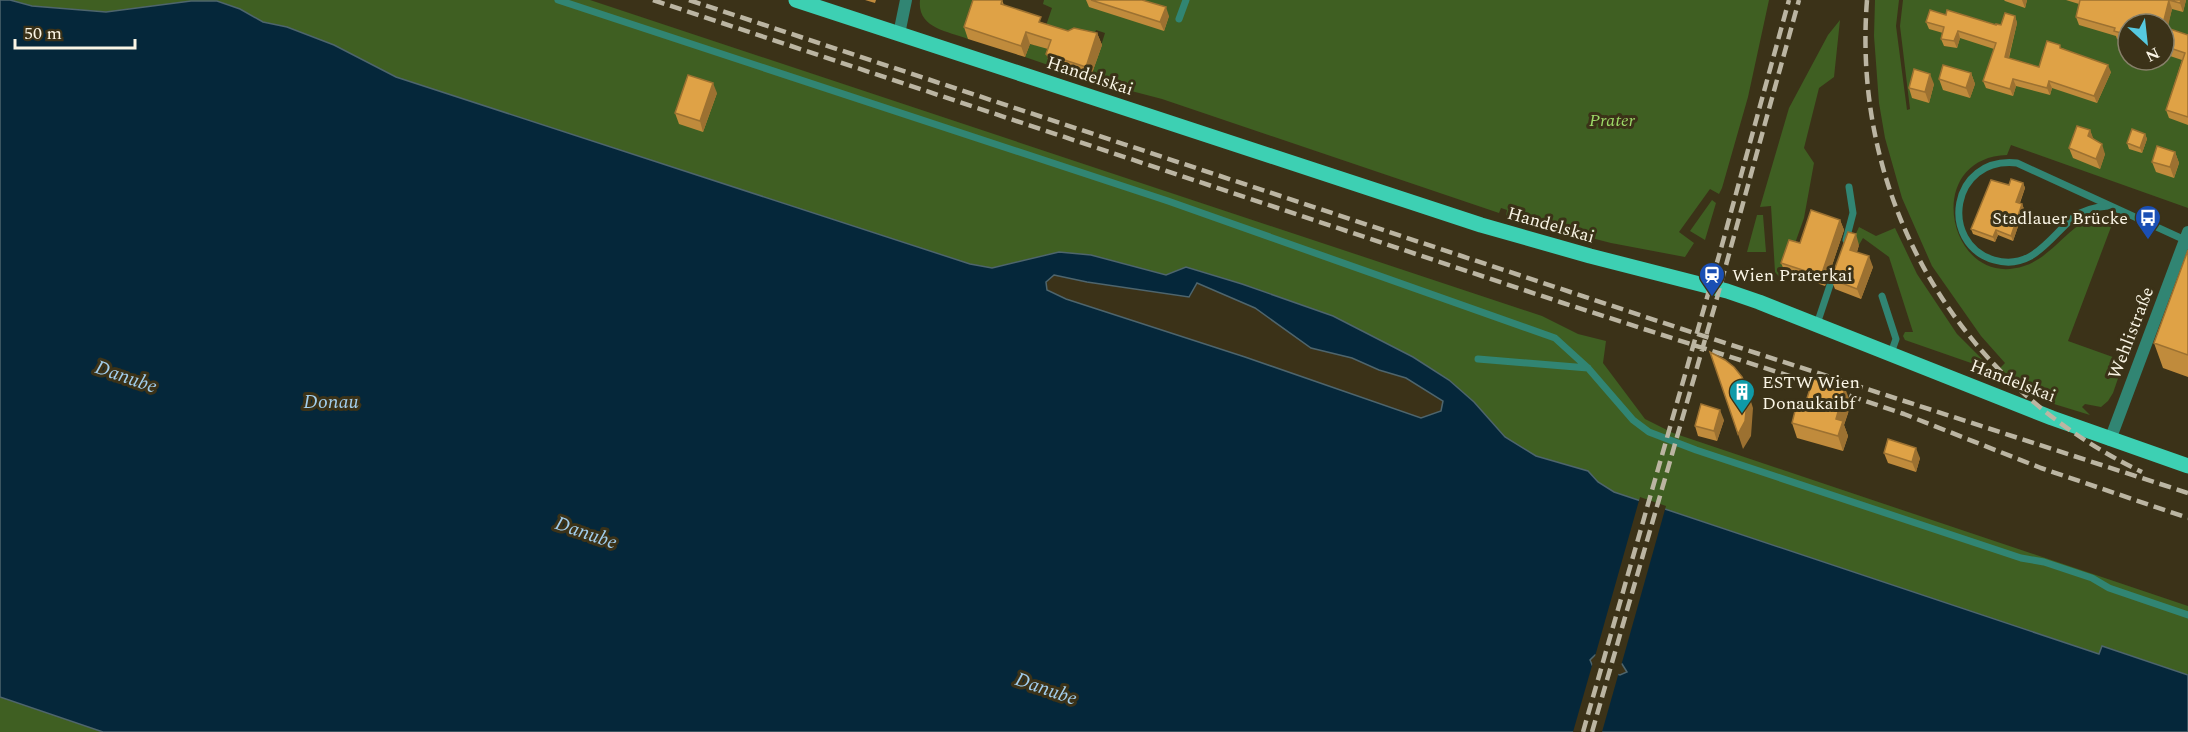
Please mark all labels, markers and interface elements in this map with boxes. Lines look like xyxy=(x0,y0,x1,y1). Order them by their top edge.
scale bar xyxy=(15,12,135,50)
north arrow xyxy=(2116,12,2176,72)
text: 50 m xyxy=(24,20,62,47)
text: N xyxy=(2141,41,2164,68)
street label: Handelskai xyxy=(1043,49,1137,103)
park label: Prater xyxy=(1589,107,1636,134)
street label: Handelskai xyxy=(1504,200,1598,250)
bus stop icon: Stadlauer Brücke xyxy=(2133,203,2163,241)
place label: Stadlauer Brücke xyxy=(1992,205,2128,232)
station icon: Wien Praterkai xyxy=(1697,260,1727,298)
place label: Wien Praterkai xyxy=(1732,262,1853,289)
street label: Wehlistraße xyxy=(2101,283,2161,383)
water label: Danube xyxy=(91,352,161,402)
street label: Handelskai xyxy=(1966,352,2060,410)
place label: ESTW Wien Donaukaibf xyxy=(1762,369,1860,417)
building icon: ESTW Wien Donaukaibf xyxy=(1727,377,1757,415)
water label: Donau xyxy=(303,387,359,417)
water label: Danube xyxy=(551,508,621,558)
water label: Danube xyxy=(1011,664,1081,714)

